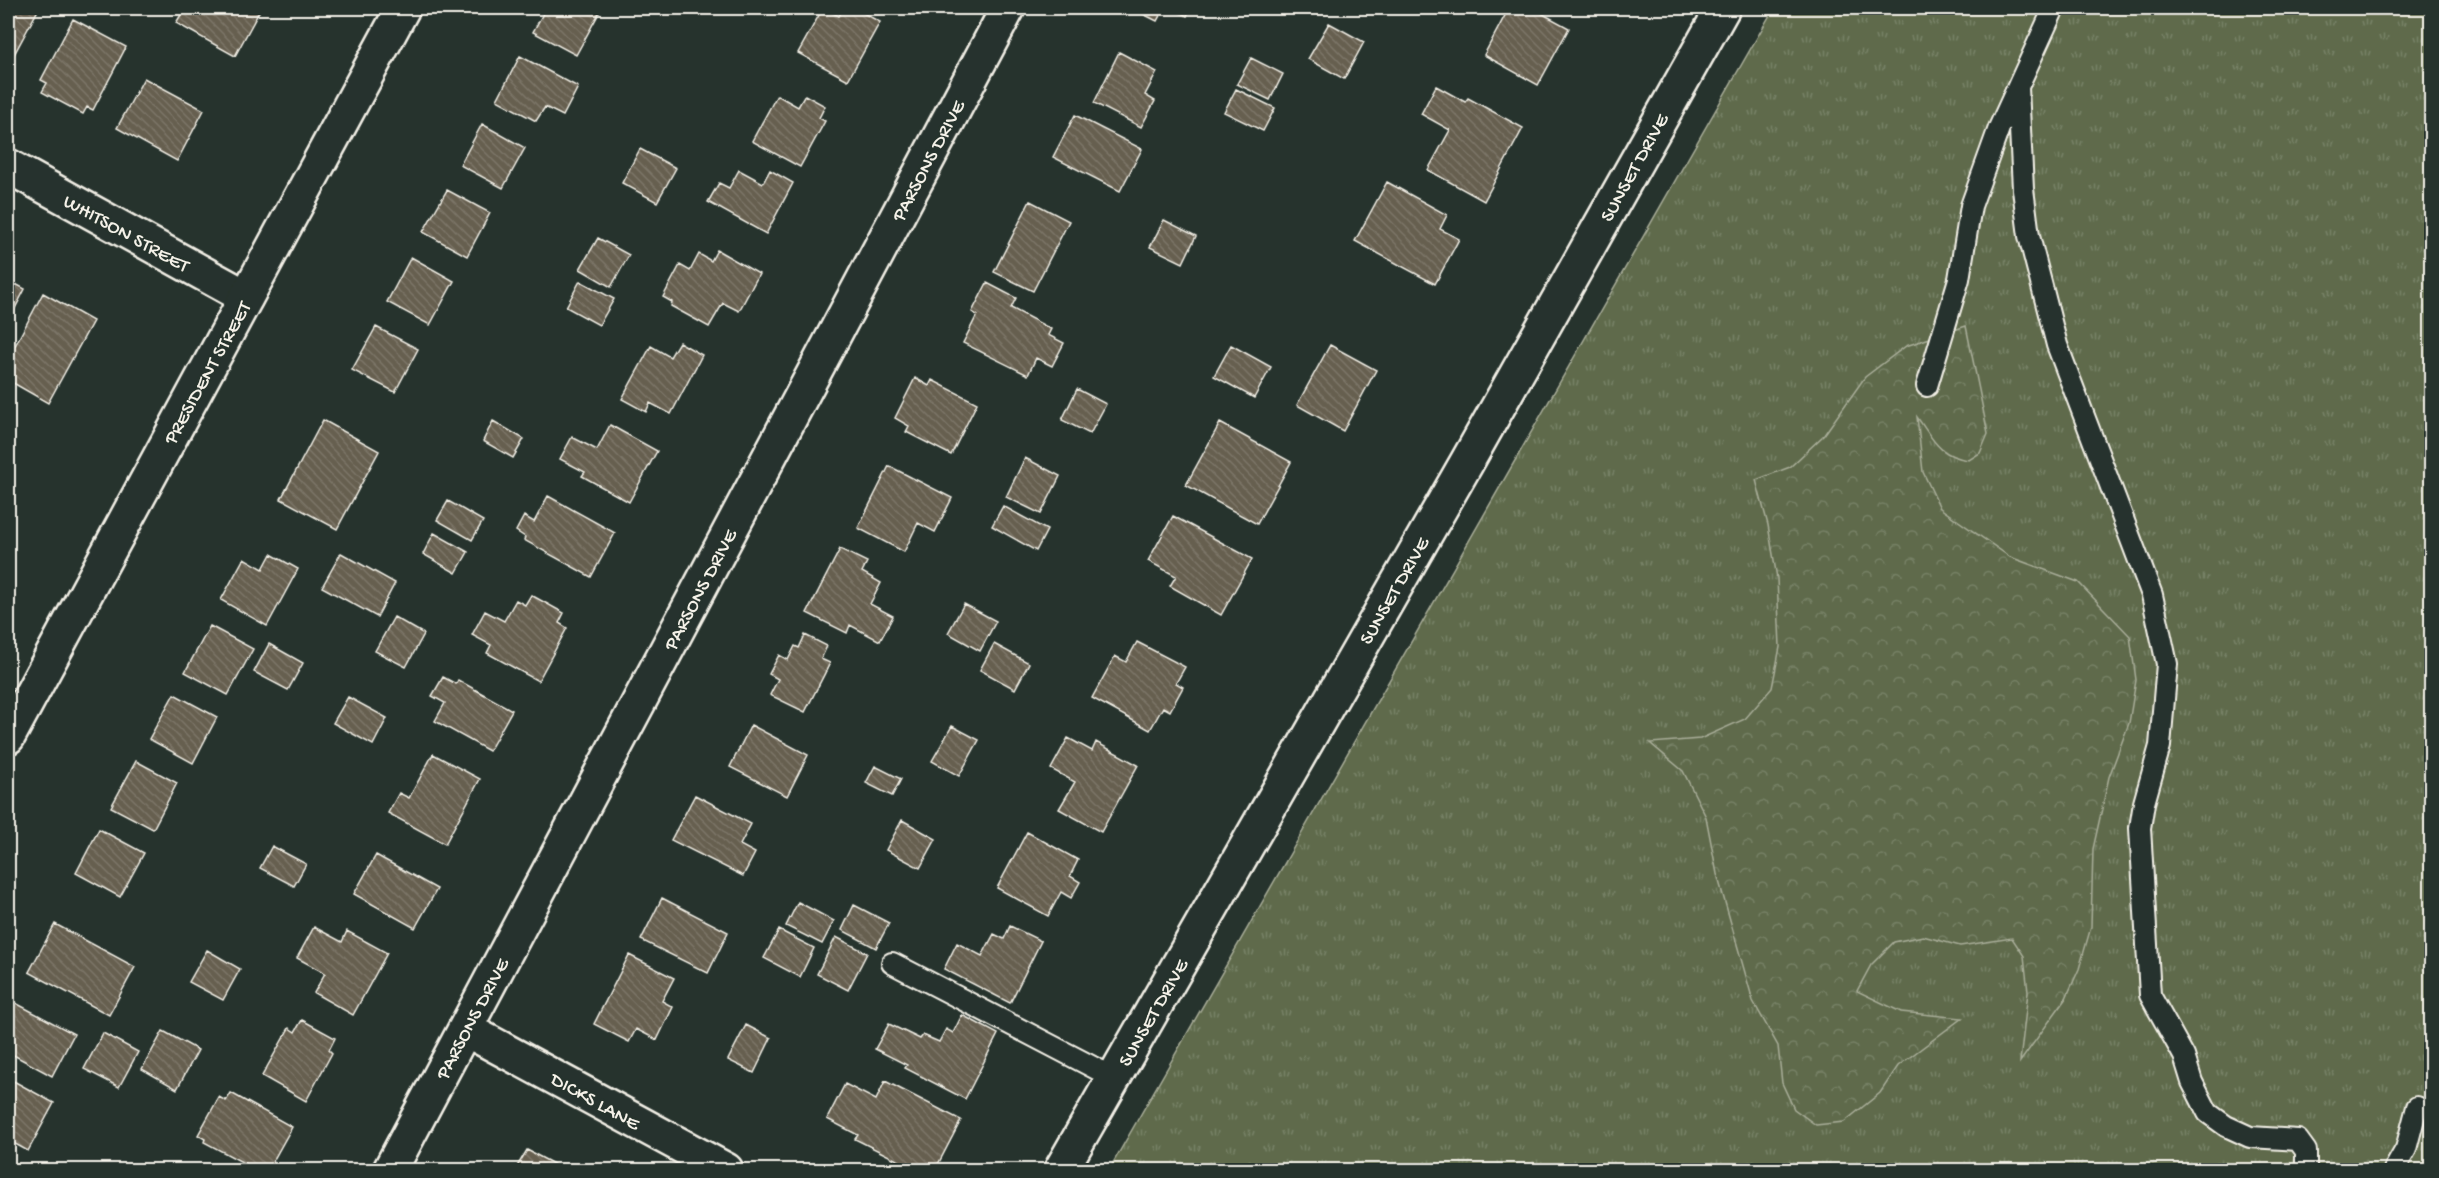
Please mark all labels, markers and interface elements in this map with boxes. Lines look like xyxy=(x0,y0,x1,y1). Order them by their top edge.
street label: PARSONS DRIVE xyxy=(888,96,972,227)
street label: SUNSET DRIVE xyxy=(1597,109,1676,227)
street label: WHITSON STREET xyxy=(58,191,193,280)
street label: PRESIDENT STREET xyxy=(160,297,258,450)
street label: PARSONS DRIVE xyxy=(660,525,744,656)
street label: SUNSET DRIVE xyxy=(1356,533,1437,649)
street label: PARSONS DRIVE xyxy=(432,954,516,1085)
street label: SUNSET DRIVE xyxy=(1115,955,1196,1071)
street label: DICKS LANE xyxy=(544,1068,644,1138)

